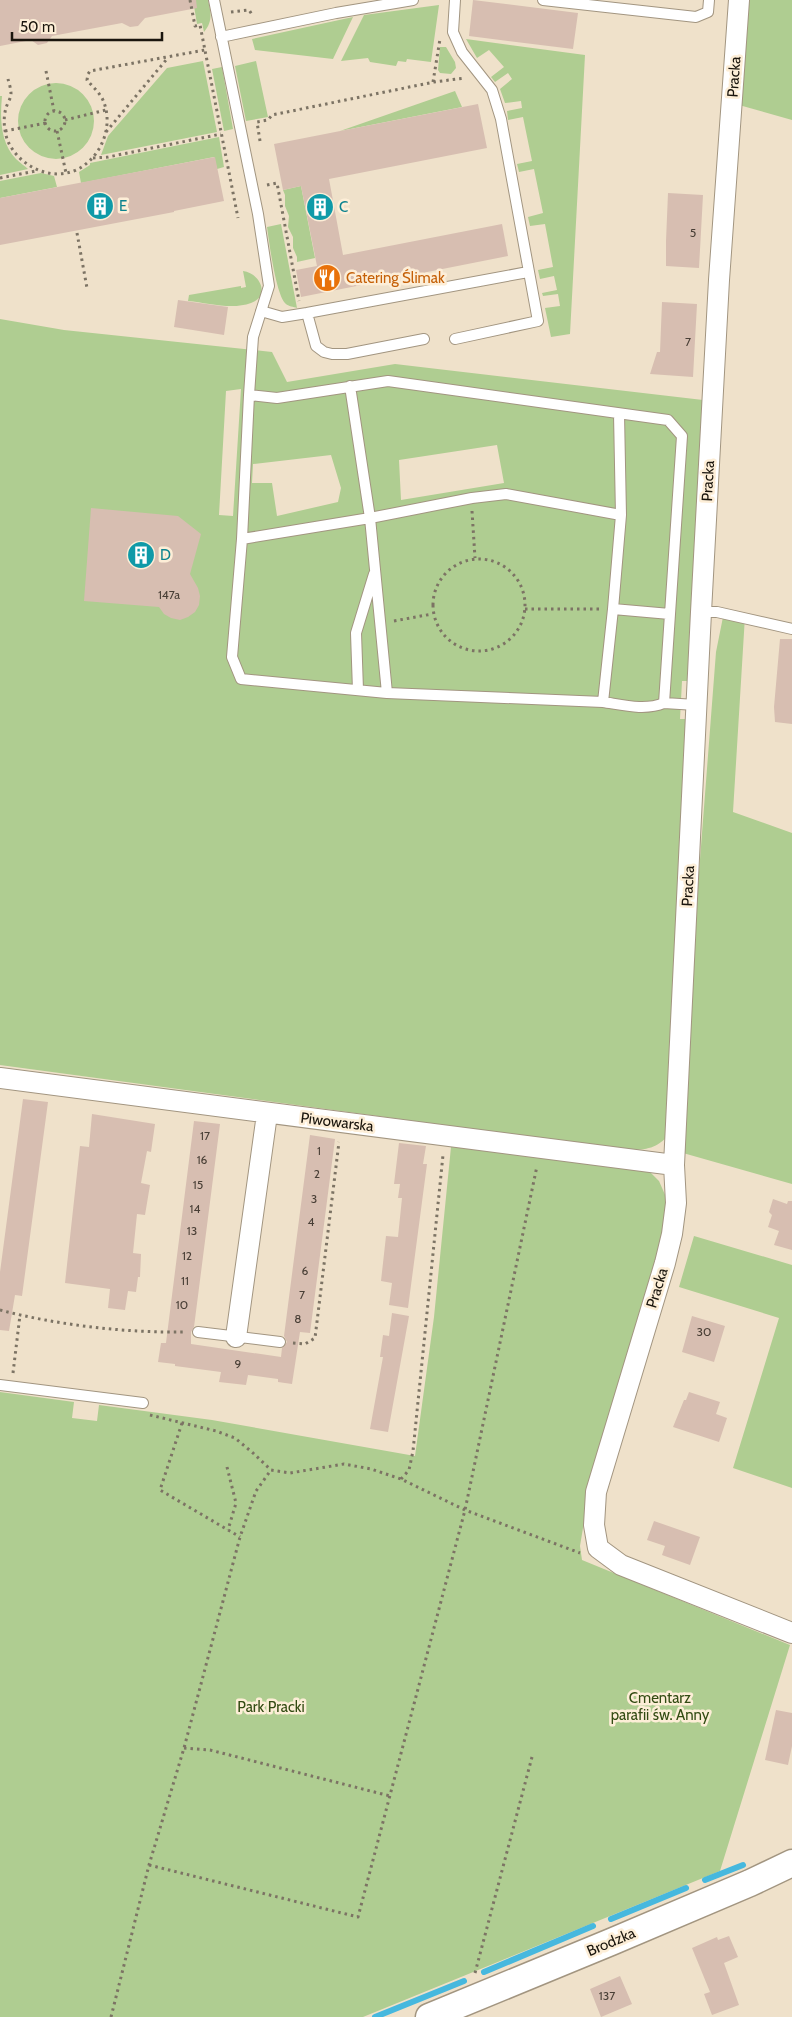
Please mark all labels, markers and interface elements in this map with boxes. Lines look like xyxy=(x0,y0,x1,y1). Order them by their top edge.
scale bar xyxy=(12,10,162,42)
text: 50 m xyxy=(20,18,55,36)
street label: Pracka xyxy=(724,55,744,98)
building icon: E xyxy=(85,191,115,221)
building icon: C xyxy=(305,192,335,222)
place label: E xyxy=(119,197,127,215)
place label: C xyxy=(339,198,348,216)
house number: 5 xyxy=(690,225,696,240)
restaurant icon: Catering Ślimak xyxy=(312,263,342,293)
place label: Catering Ślimak xyxy=(346,268,445,287)
house number: 7 xyxy=(685,334,691,349)
street label: Pracka xyxy=(698,459,718,502)
building icon: D xyxy=(126,540,156,570)
place label: D xyxy=(160,546,171,564)
house number: 147a xyxy=(158,587,180,602)
street label: Pracka xyxy=(678,864,698,907)
street label: Piwowarska xyxy=(299,1109,375,1136)
house number: 17 xyxy=(200,1128,210,1143)
house number: 1 xyxy=(317,1143,321,1158)
house number: 16 xyxy=(197,1152,208,1167)
house number: 2 xyxy=(314,1166,320,1181)
house number: 15 xyxy=(193,1177,203,1192)
house number: 3 xyxy=(311,1191,317,1206)
house number: 14 xyxy=(190,1201,200,1216)
house number: 4 xyxy=(308,1214,315,1229)
house number: 13 xyxy=(187,1223,197,1238)
house number: 12 xyxy=(182,1248,192,1263)
house number: 6 xyxy=(302,1263,309,1278)
street label: Pracka xyxy=(642,1265,672,1310)
house number: 11 xyxy=(181,1273,189,1288)
house number: 7 xyxy=(299,1287,305,1302)
house number: 10 xyxy=(176,1297,188,1312)
house number: 8 xyxy=(294,1311,302,1326)
house number: 30 xyxy=(697,1324,711,1339)
house number: 9 xyxy=(235,1356,242,1371)
park label: Cmentarz parafii św. Anny xyxy=(611,1689,710,1724)
park label: Park Pracki xyxy=(237,1698,305,1716)
street label: Brodzka xyxy=(584,1923,639,1960)
house number: 137 xyxy=(599,1988,615,2003)

